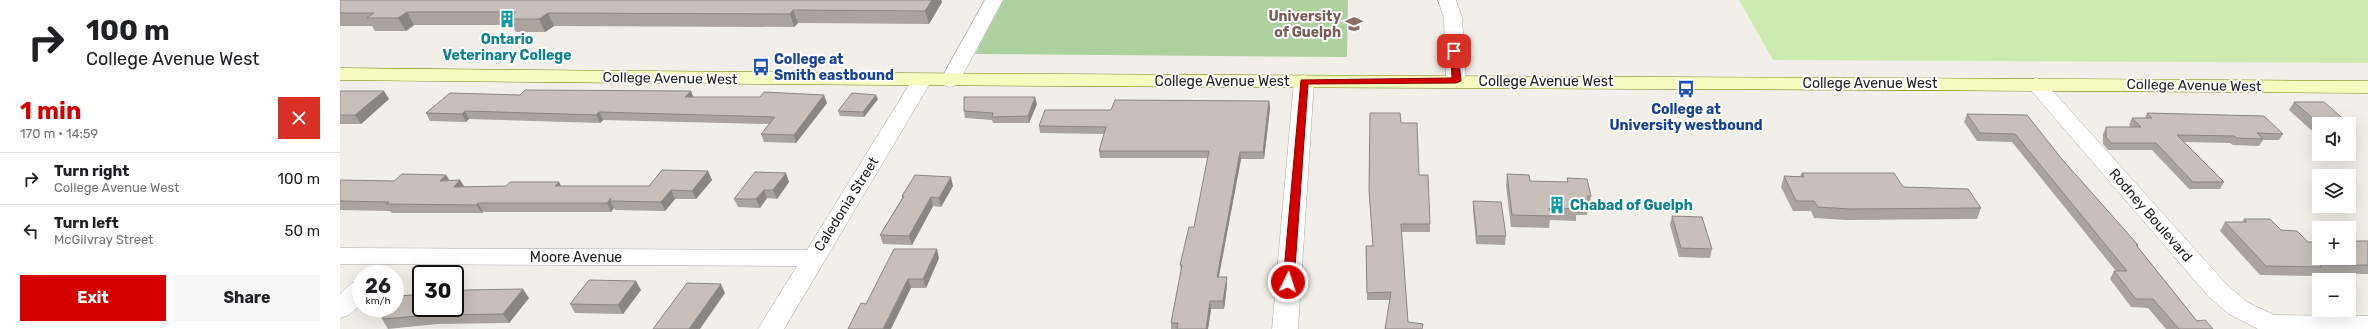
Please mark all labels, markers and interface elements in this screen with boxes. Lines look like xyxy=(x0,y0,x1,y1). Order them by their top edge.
place label: University of Guelph xyxy=(1268,8,1342,41)
building icon: Ontario Veterinary College xyxy=(497,9,517,29)
text: 100 m xyxy=(86,14,170,47)
school or university icon: University of Guelph xyxy=(1344,14,1364,34)
icon: right xyxy=(20,16,72,68)
place label: Ontario Veterinary College xyxy=(443,31,571,64)
pin xyxy=(1437,34,1471,68)
icon: arrive xyxy=(1443,40,1465,62)
text: College Avenue West xyxy=(86,48,259,70)
place label: College at Smith eastbound xyxy=(774,51,894,84)
bus stop icon: College at Smith eastbound xyxy=(751,57,771,77)
street label: College Avenue West xyxy=(602,69,738,88)
street label: College Avenue West xyxy=(1155,73,1290,90)
street label: College Avenue West xyxy=(1479,73,1614,90)
street label: College Avenue West xyxy=(1803,75,1938,92)
street label: College Avenue West xyxy=(2126,76,2262,95)
bus stop icon: College at University westbound xyxy=(1676,79,1696,99)
text: 1 min xyxy=(20,97,81,125)
button: close xyxy=(278,97,320,139)
place label: College at University westbound xyxy=(1609,101,1763,134)
map controls xyxy=(2312,117,2356,317)
button: sound xyxy=(2312,117,2356,161)
text: 170 m · 14:59 xyxy=(20,126,98,141)
street label: Caledonia Street xyxy=(811,153,883,255)
text: Turn right xyxy=(54,162,129,180)
street label: Rodney Boulevard xyxy=(2106,165,2196,265)
icon: right xyxy=(20,168,42,190)
button: layers xyxy=(2312,169,2356,213)
text: 100 m xyxy=(278,170,320,188)
text: College Avenue West xyxy=(54,180,179,195)
building icon: Chabad of Guelph xyxy=(1547,195,1567,215)
place label: Chabad of Guelph xyxy=(1570,197,1693,214)
text: Turn left xyxy=(54,214,119,232)
icon: left xyxy=(20,220,42,242)
button: + xyxy=(2312,221,2356,265)
text: 50 m xyxy=(285,222,320,240)
text: McGilvray Street xyxy=(54,232,153,247)
street label: Moore Avenue xyxy=(530,249,622,266)
position arrow xyxy=(1267,261,1309,303)
speed limit sign: 30 xyxy=(412,265,464,317)
button: − xyxy=(2312,273,2356,317)
text: 26 xyxy=(365,274,391,298)
button: Exit xyxy=(20,275,166,321)
button: Share xyxy=(174,275,320,321)
text: km/h xyxy=(366,295,390,307)

